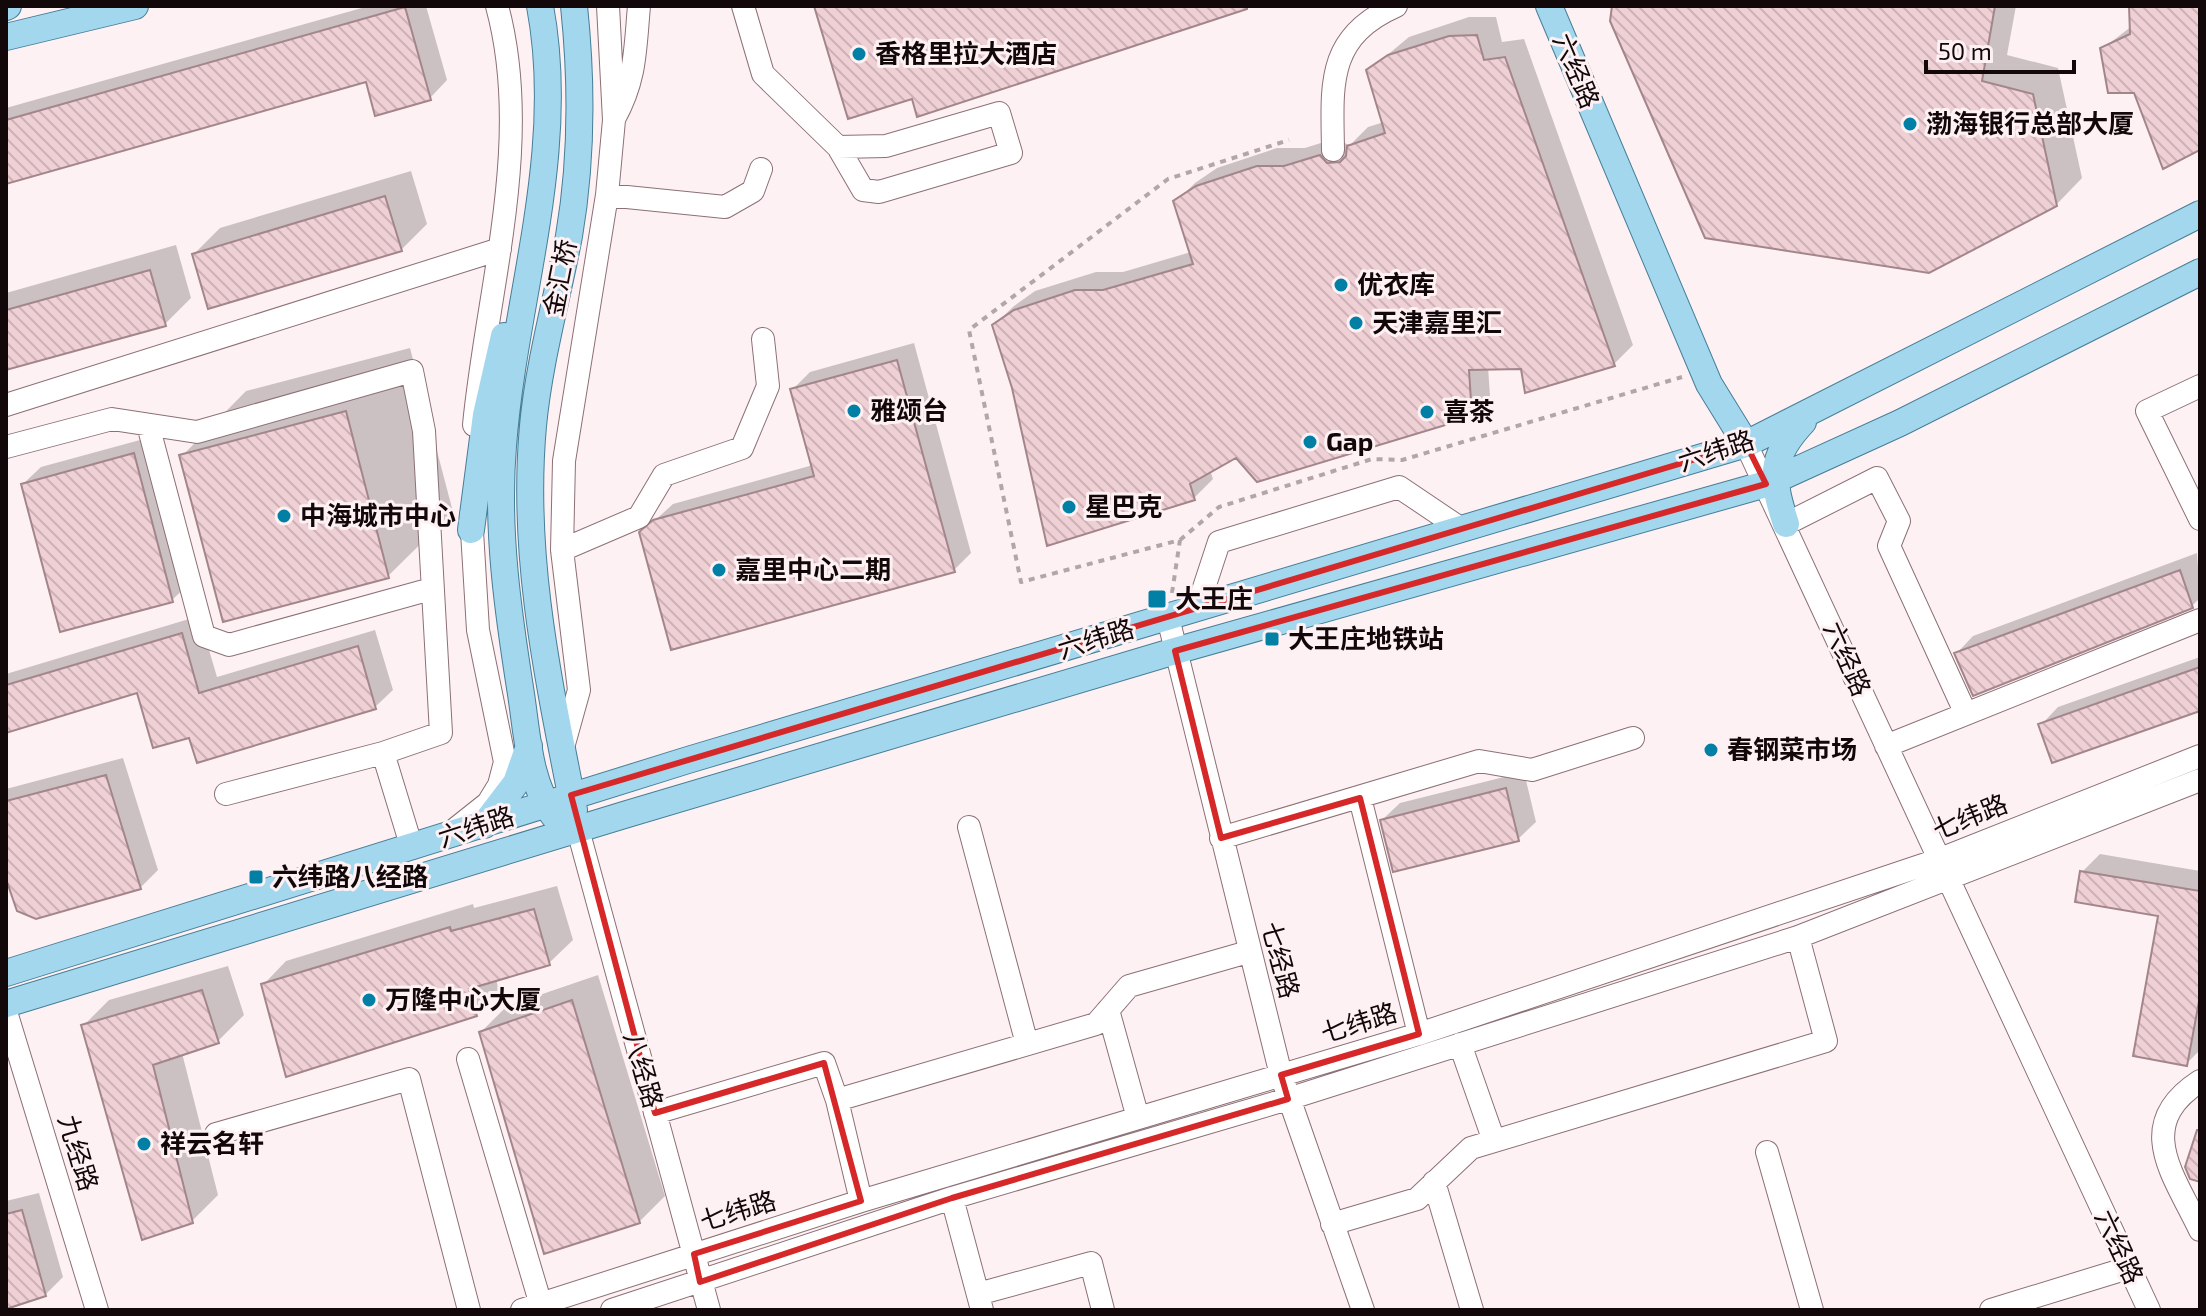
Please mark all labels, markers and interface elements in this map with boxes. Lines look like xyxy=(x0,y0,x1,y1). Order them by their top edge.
scale bar xyxy=(1926,24,2074,74)
street label: 六经路 xyxy=(1548,28,1607,112)
text: 50 m xyxy=(1938,36,1992,65)
place label: 香格里拉大酒店 xyxy=(875,37,1057,68)
marker: 香格里拉大酒店 xyxy=(850,45,868,63)
place label: 渤海银行总部大厦 xyxy=(1926,107,2134,138)
marker: 渤海银行总部大厦 xyxy=(1901,115,1919,133)
street label: 金汇桥 xyxy=(536,236,581,319)
place label: 优衣库 xyxy=(1357,268,1435,299)
marker: 优衣库 xyxy=(1332,276,1350,294)
place label: 天津嘉里汇 xyxy=(1372,306,1502,337)
marker: 天津嘉里汇 xyxy=(1347,314,1365,332)
place label: 雅颂台 xyxy=(870,394,948,425)
place label: 喜茶 xyxy=(1443,395,1495,426)
marker: 雅颂台 xyxy=(845,402,863,420)
marker: 喜茶 xyxy=(1418,403,1436,421)
street label: 六纬路 xyxy=(1674,423,1757,476)
place label: Gap xyxy=(1326,425,1373,456)
marker: Gap xyxy=(1301,433,1319,451)
place label: 星巴克 xyxy=(1085,490,1163,521)
marker: 星巴克 xyxy=(1060,498,1078,516)
place label: 中海城市中心 xyxy=(300,499,456,530)
marker: 中海城市中心 xyxy=(275,507,293,525)
place label: 嘉里中心二期 xyxy=(735,553,891,584)
marker: 嘉里中心二期 xyxy=(710,561,728,579)
place label: 大王庄 xyxy=(1175,582,1253,613)
marker: 大王庄 xyxy=(1146,588,1168,610)
street label: 六纬路 xyxy=(1054,611,1137,664)
street label: 六经路 xyxy=(1818,616,1878,700)
place label: 大王庄地铁站 xyxy=(1288,622,1444,653)
marker: 大王庄地铁站 xyxy=(1263,630,1281,648)
place label: 春钢菜市场 xyxy=(1727,733,1857,764)
marker: 春钢菜市场 xyxy=(1702,741,1720,759)
street label: 七纬路 xyxy=(1927,787,2011,845)
street label: 六纬路 xyxy=(434,799,517,852)
place label: 六纬路八经路 xyxy=(272,860,428,891)
marker: 六纬路八经路 xyxy=(247,868,265,886)
street label: 七经路 xyxy=(1256,918,1307,1001)
place label: 万隆中心大厦 xyxy=(385,983,541,1014)
marker: 万隆中心大厦 xyxy=(360,991,378,1009)
street label: 七纬路 xyxy=(1317,995,1400,1048)
street label: 八经路 xyxy=(619,1028,670,1111)
street label: 九经路 xyxy=(53,1111,106,1194)
place label: 祥云名轩 xyxy=(160,1127,264,1158)
marker: 祥云名轩 xyxy=(135,1135,153,1153)
street label: 七纬路 xyxy=(696,1183,779,1236)
street label: 六经路 xyxy=(2090,1204,2151,1288)

